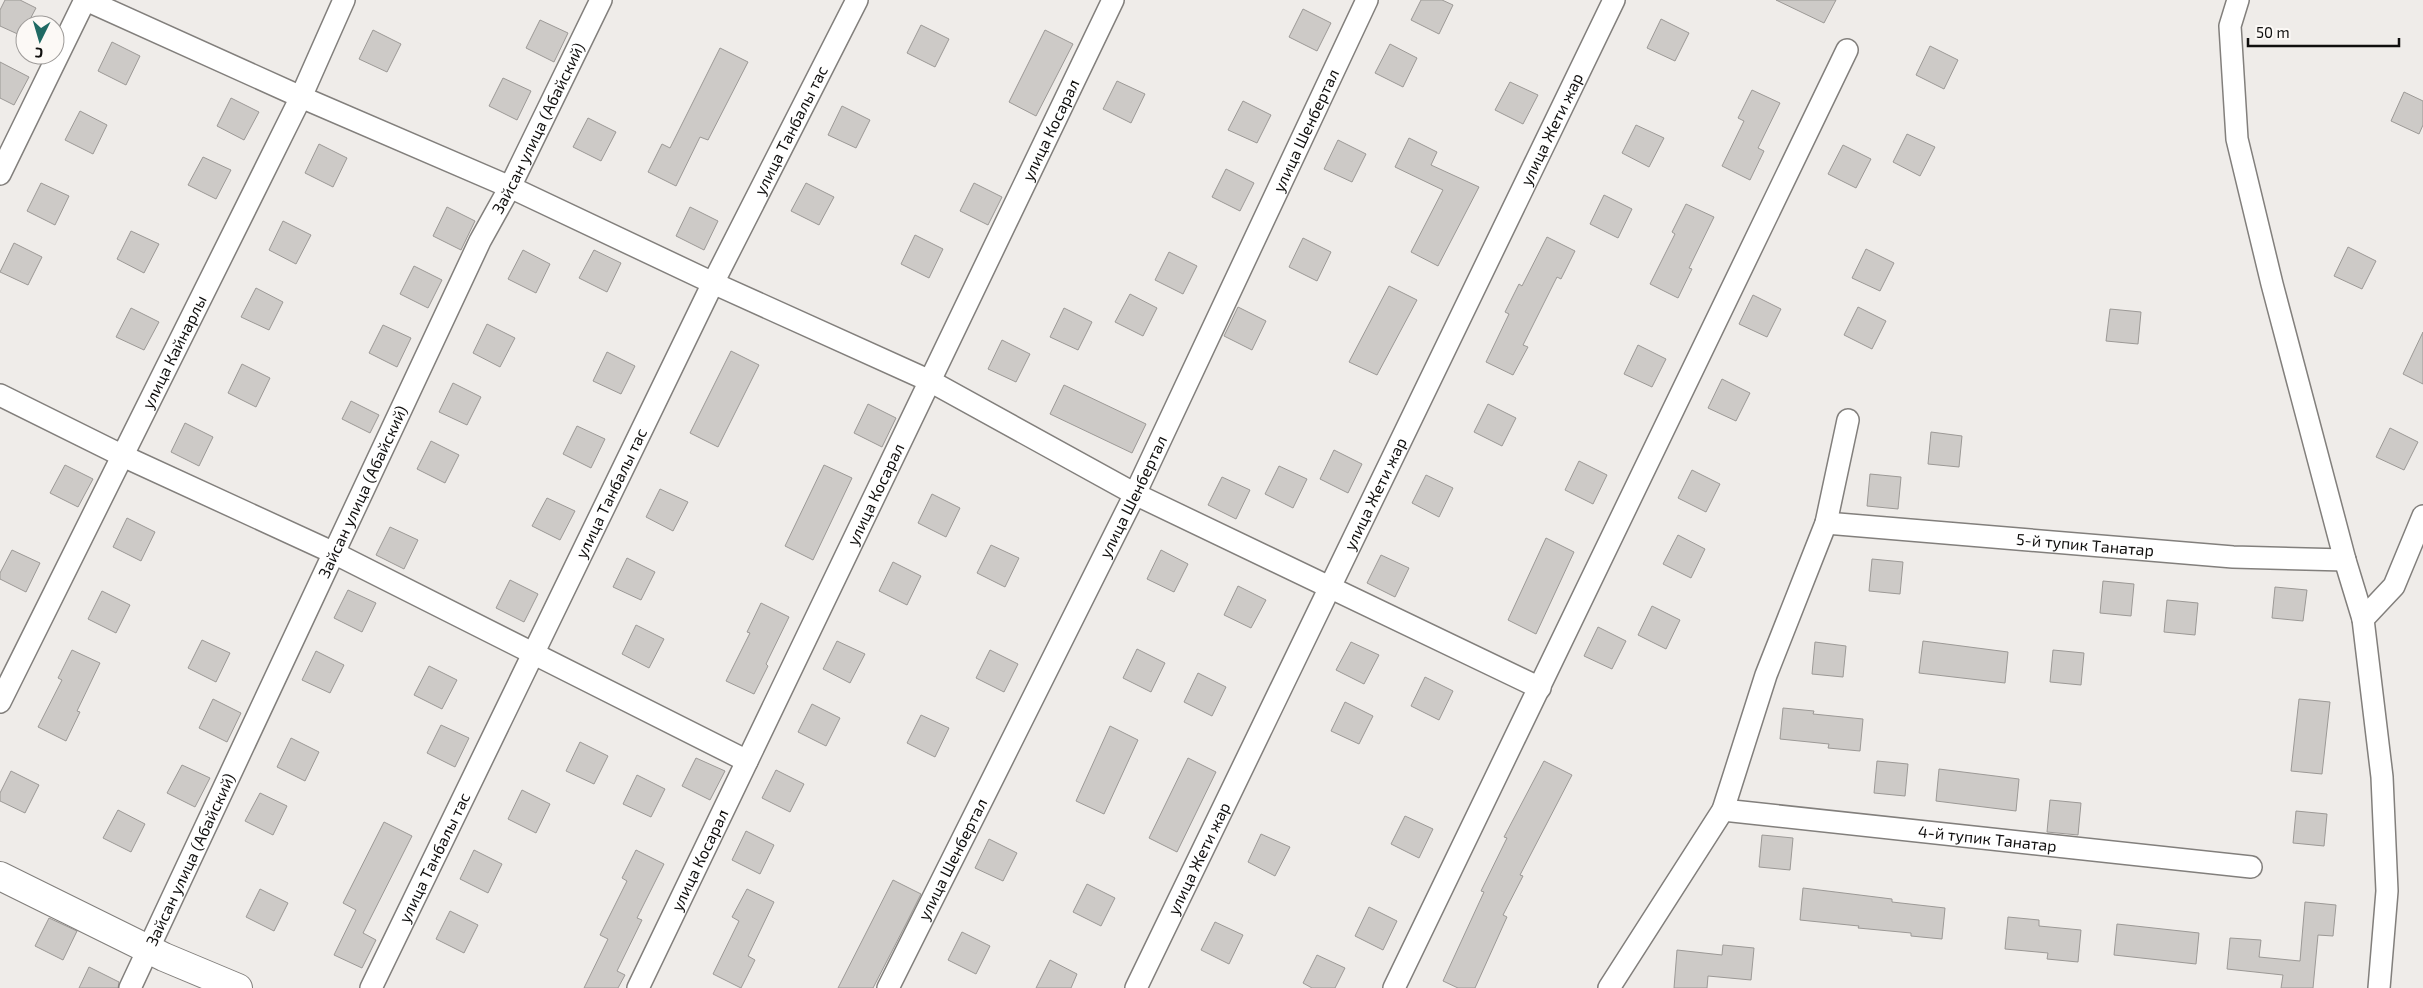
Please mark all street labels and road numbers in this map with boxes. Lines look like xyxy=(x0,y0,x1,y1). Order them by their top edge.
street label: Зайсан улица (Абайский) xyxy=(487,39,588,217)
street label: улица Танбалы тас xyxy=(750,62,831,198)
street label: улица Шенбертал xyxy=(1268,66,1342,195)
street label: улица Жети жар xyxy=(1516,70,1586,189)
street label: улица Косарал xyxy=(1017,76,1083,184)
street label: улица Кайнарлы xyxy=(138,292,210,412)
street label: Зайсан улица (Абайский) xyxy=(313,402,411,581)
street label: улица Танбалы тас xyxy=(571,425,650,562)
street label: улица Шенбертал xyxy=(1095,432,1170,561)
street label: улица Жети жар xyxy=(1339,434,1410,553)
street label: улица Косарал xyxy=(842,440,908,548)
street label: 5-й тупик Танатар xyxy=(2015,529,2155,559)
street label: Зайсан улица (Абайский) xyxy=(141,770,238,949)
street label: улица Танбалы тас xyxy=(394,789,474,926)
street label: улица Шенбертал xyxy=(913,795,990,924)
street label: улица Жети жар xyxy=(1163,799,1234,918)
street label: улица Косарал xyxy=(667,806,732,914)
street label: 4-й тупик Танатар xyxy=(1917,821,2058,855)

